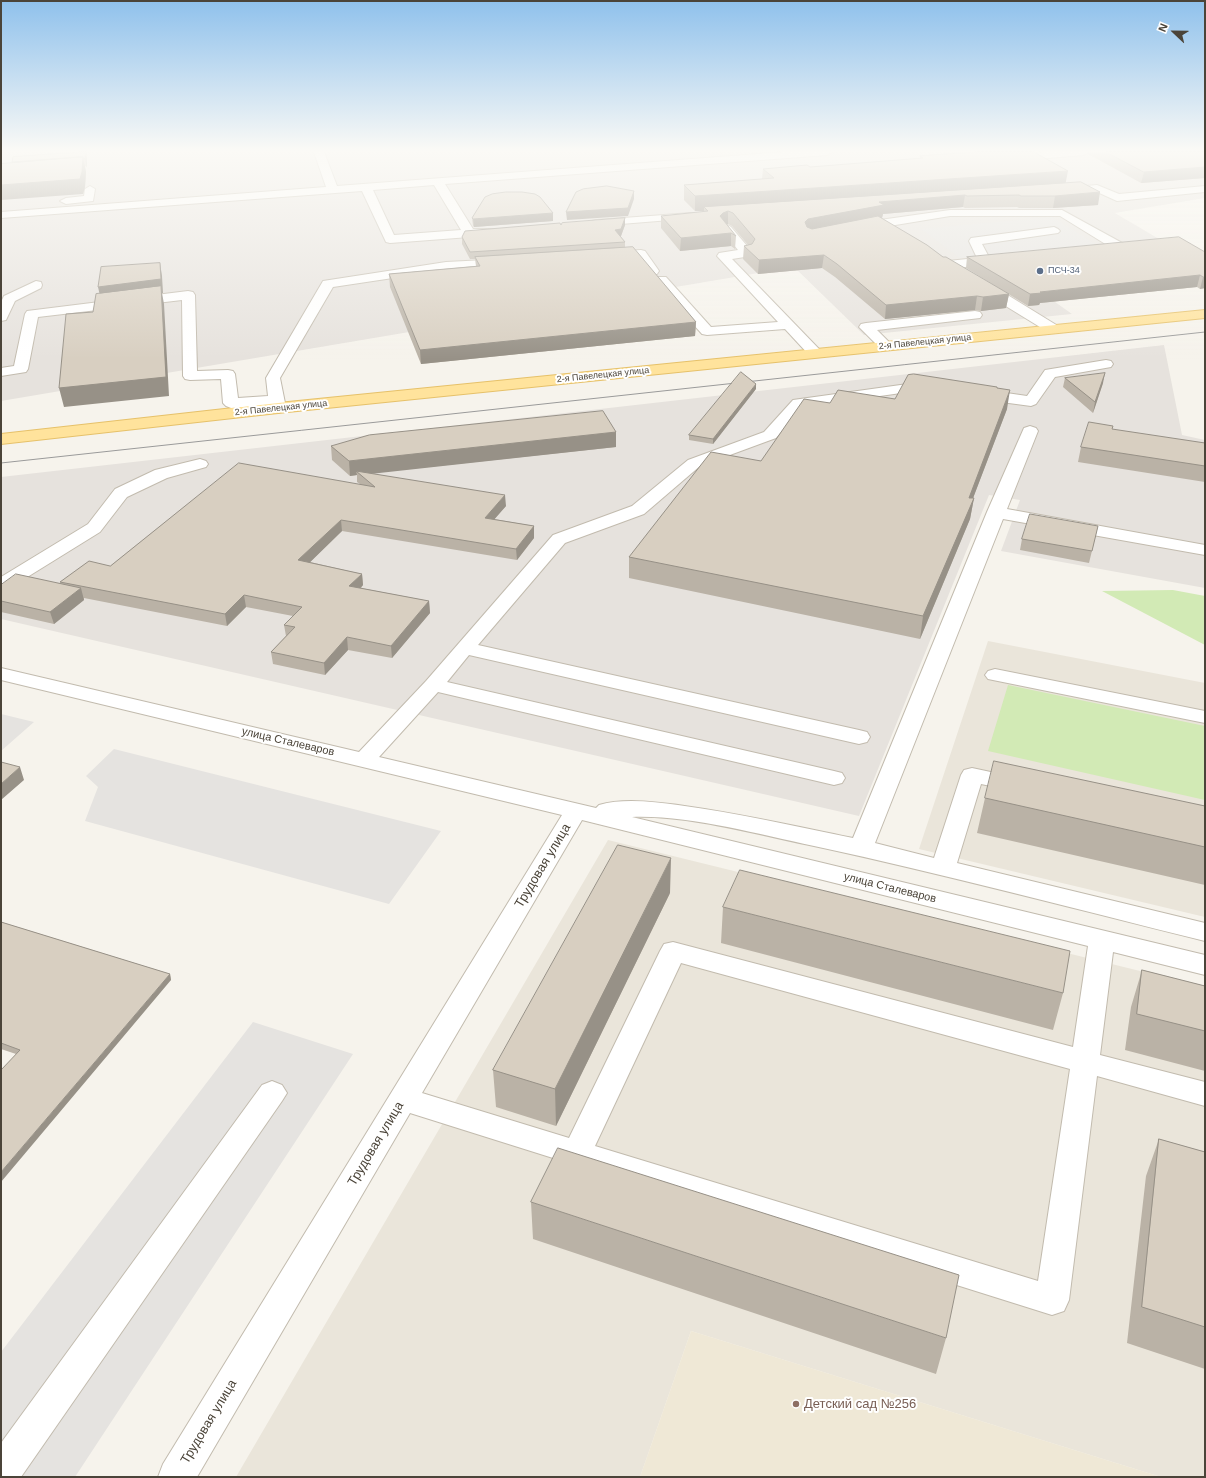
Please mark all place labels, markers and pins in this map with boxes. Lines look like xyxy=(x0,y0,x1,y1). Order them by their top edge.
marker: ПСЧ-34 xyxy=(1035,266,1045,276)
place label: ПСЧ-34 xyxy=(1048,266,1080,276)
place label: Детский сад №256 xyxy=(804,1396,916,1412)
marker: Детский сад №256 xyxy=(791,1399,801,1409)

